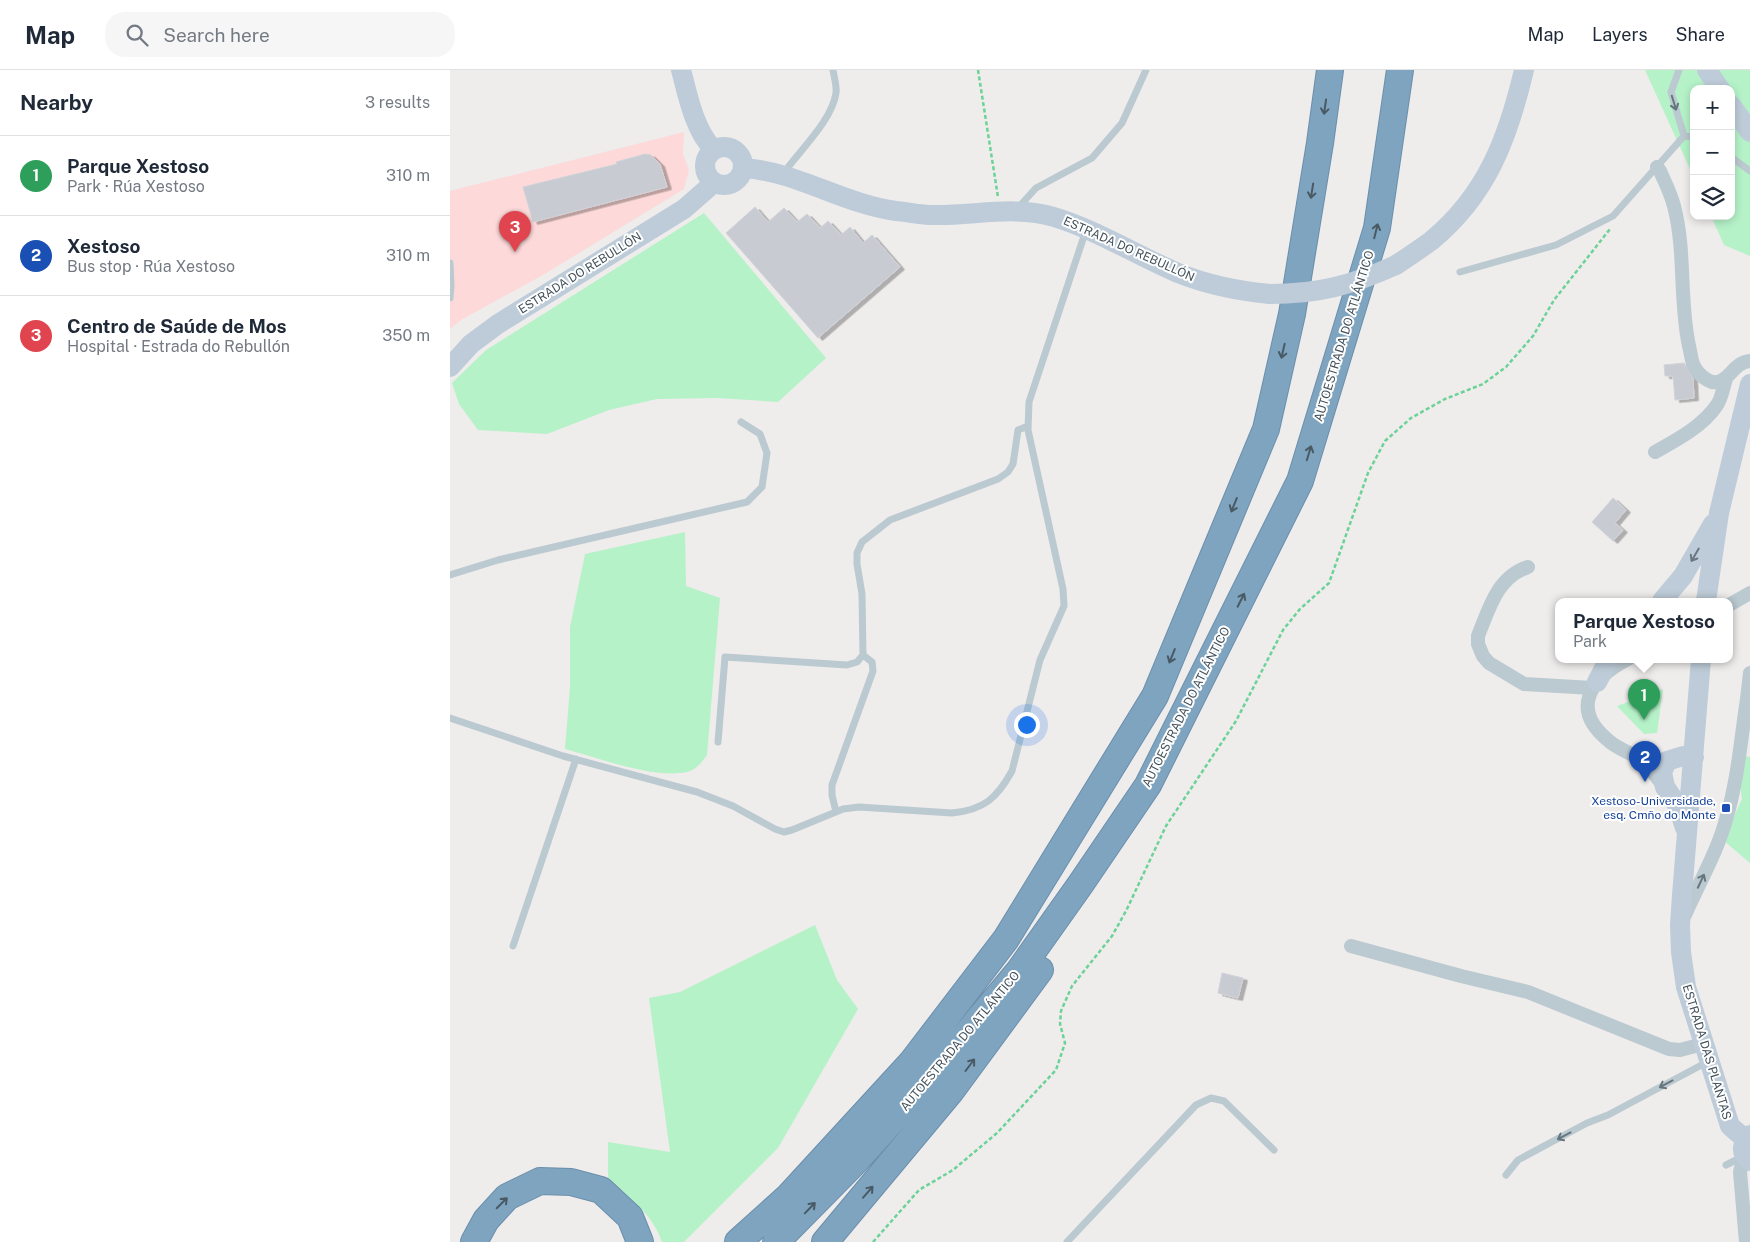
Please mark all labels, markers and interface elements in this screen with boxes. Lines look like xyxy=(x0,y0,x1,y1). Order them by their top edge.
search box xyxy=(105,12,455,57)
text: Map xyxy=(25,21,75,49)
icon: search xyxy=(123,21,151,49)
text: Search here xyxy=(163,24,270,46)
text: Map xyxy=(1528,24,1564,45)
text: Layers xyxy=(1592,24,1648,45)
text: Share xyxy=(1676,24,1725,45)
map controls xyxy=(1690,85,1735,220)
button: + xyxy=(1690,85,1735,130)
text: Nearby xyxy=(20,90,93,115)
text: 3 results xyxy=(365,93,430,112)
one-way arrow xyxy=(1670,94,1680,110)
one-way arrow xyxy=(1319,98,1329,114)
button: − xyxy=(1690,130,1735,175)
text: Parque Xestoso xyxy=(67,155,209,177)
text: 1 xyxy=(33,166,39,185)
text: 310 m xyxy=(386,166,430,185)
button: layers xyxy=(1690,175,1735,220)
text: Park · Rúa Xestoso xyxy=(67,177,205,196)
one-way arrow xyxy=(1306,183,1316,199)
pin: 3 xyxy=(499,211,531,252)
street label: ESTRADA DO REBULLÓN xyxy=(1061,214,1197,284)
one-way arrow xyxy=(1372,223,1381,239)
street label: ESTRADA DO REBULLÓN xyxy=(516,229,644,317)
text: Xestoso xyxy=(67,235,140,257)
text: 2 xyxy=(31,246,41,265)
text: 310 m xyxy=(386,246,430,265)
street label: AUTOESTRADA DO ATLÁNTICO xyxy=(1311,249,1377,423)
text: Bus stop · Rúa Xestoso xyxy=(67,257,235,276)
text: Centro de Saúde de Mos xyxy=(67,315,287,337)
text: 3 xyxy=(31,326,41,345)
text: 350 m xyxy=(382,326,430,345)
text: Hospital · Estrada do Rebullón xyxy=(67,337,290,356)
one-way arrow xyxy=(1278,343,1287,359)
one-way arrow xyxy=(1304,445,1314,461)
one-way arrow xyxy=(1229,498,1238,513)
one-way arrow xyxy=(1689,548,1699,562)
one-way arrow xyxy=(1237,593,1246,608)
popup xyxy=(1555,598,1733,663)
text: Parque Xestoso xyxy=(1573,610,1715,632)
street label: AUTOESTRADA DO ATLÁNTICO xyxy=(1139,624,1233,789)
text: Park xyxy=(1573,632,1607,651)
one-way arrow xyxy=(1167,648,1176,663)
pin: 1 xyxy=(1628,679,1660,720)
your location xyxy=(1014,712,1040,738)
pin: 2 xyxy=(1629,741,1661,782)
place label: Xestoso-Universidade, esq. Cmño do Monte xyxy=(1591,794,1716,822)
marker: Xestoso-Universidade, esq. Cmño do Monte xyxy=(1720,802,1732,814)
one-way arrow xyxy=(1696,873,1706,888)
street label: AUTOESTRADA DO ATLÁNTICO xyxy=(897,968,1023,1114)
street label: ESTRADA DAS PLANTAS xyxy=(1680,983,1734,1121)
one-way arrow xyxy=(965,1059,976,1072)
one-way arrow xyxy=(1659,1080,1674,1089)
one-way arrow xyxy=(1557,1132,1572,1141)
one-way arrow xyxy=(862,1185,874,1198)
one-way arrow xyxy=(496,1197,509,1209)
one-way arrow xyxy=(804,1201,816,1214)

